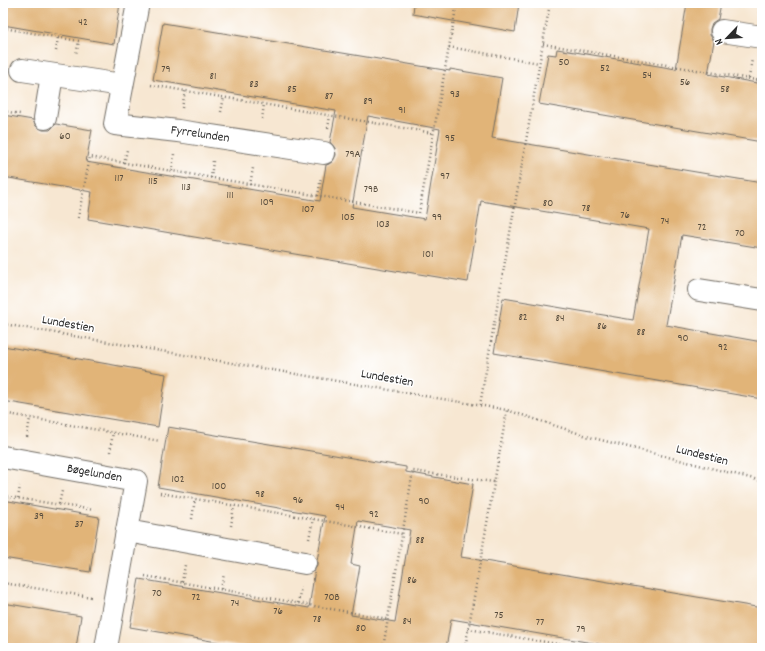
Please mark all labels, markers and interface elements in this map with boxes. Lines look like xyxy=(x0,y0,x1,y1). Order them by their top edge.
house number: 42 xyxy=(78,15,88,31)
north arrow xyxy=(707,18,747,58)
text: N xyxy=(711,35,728,47)
house number: 50 xyxy=(558,55,570,71)
house number: 52 xyxy=(600,61,610,77)
house number: 79 xyxy=(161,62,171,78)
house number: 54 xyxy=(642,68,652,84)
house number: 81 xyxy=(210,69,216,85)
house number: 56 xyxy=(680,75,690,91)
house number: 83 xyxy=(249,77,259,93)
house number: 85 xyxy=(287,82,297,98)
house number: 58 xyxy=(720,82,730,98)
house number: 93 xyxy=(450,87,460,103)
house number: 87 xyxy=(325,89,333,105)
house number: 89 xyxy=(363,94,373,110)
house number: 91 xyxy=(398,103,406,119)
street label: Fyrrelunden xyxy=(170,121,231,148)
house number: 60 xyxy=(59,129,71,145)
house number: 95 xyxy=(445,131,455,147)
house number: 79A xyxy=(345,147,361,163)
house number: 97 xyxy=(440,169,450,185)
house number: 117 xyxy=(114,171,124,187)
house number: 115 xyxy=(148,174,158,190)
house number: 113 xyxy=(181,180,191,196)
house number: 79B xyxy=(364,182,378,198)
house number: 111 xyxy=(226,188,234,204)
house number: 109 xyxy=(260,195,274,211)
house number: 80 xyxy=(543,196,553,212)
house number: 78 xyxy=(582,201,590,217)
house number: 107 xyxy=(302,202,314,218)
house number: 76 xyxy=(620,208,630,224)
house number: 105 xyxy=(341,210,355,226)
house number: 99 xyxy=(432,210,442,226)
house number: 74 xyxy=(661,214,669,230)
house number: 103 xyxy=(376,217,390,233)
house number: 72 xyxy=(697,220,707,236)
house number: 70 xyxy=(735,226,745,242)
house number: 101 xyxy=(423,247,433,263)
house number: 82 xyxy=(518,310,528,326)
street label: Lundestien xyxy=(40,311,96,339)
house number: 84 xyxy=(556,311,564,327)
house number: 86 xyxy=(597,319,607,335)
house number: 88 xyxy=(637,325,645,341)
house number: 90 xyxy=(677,331,689,347)
house number: 92 xyxy=(718,340,728,356)
street label: Lundestien xyxy=(359,365,415,393)
street label: Lundestien xyxy=(674,440,730,472)
street label: Bøgelunden xyxy=(65,459,124,488)
house number: 102 xyxy=(171,472,185,488)
house number: 100 xyxy=(212,479,226,495)
house number: 98 xyxy=(255,487,265,503)
house number: 96 xyxy=(293,493,303,509)
house number: 90 xyxy=(418,494,430,510)
house number: 94 xyxy=(335,500,345,516)
house number: 92 xyxy=(369,507,379,523)
house number: 39 xyxy=(34,509,44,525)
house number: 37 xyxy=(74,517,84,533)
house number: 88 xyxy=(416,533,424,549)
house number: 86 xyxy=(407,573,417,589)
house number: 70 xyxy=(152,586,162,602)
house number: 72 xyxy=(191,590,201,606)
house number: 70B xyxy=(324,590,340,606)
house number: 74 xyxy=(231,596,239,612)
house number: 76 xyxy=(273,604,283,620)
house number: 75 xyxy=(494,608,504,624)
house number: 78 xyxy=(313,612,321,628)
house number: 84 xyxy=(403,614,411,630)
house number: 77 xyxy=(536,615,544,631)
house number: 80 xyxy=(356,621,366,637)
house number: 79 xyxy=(576,622,586,638)

